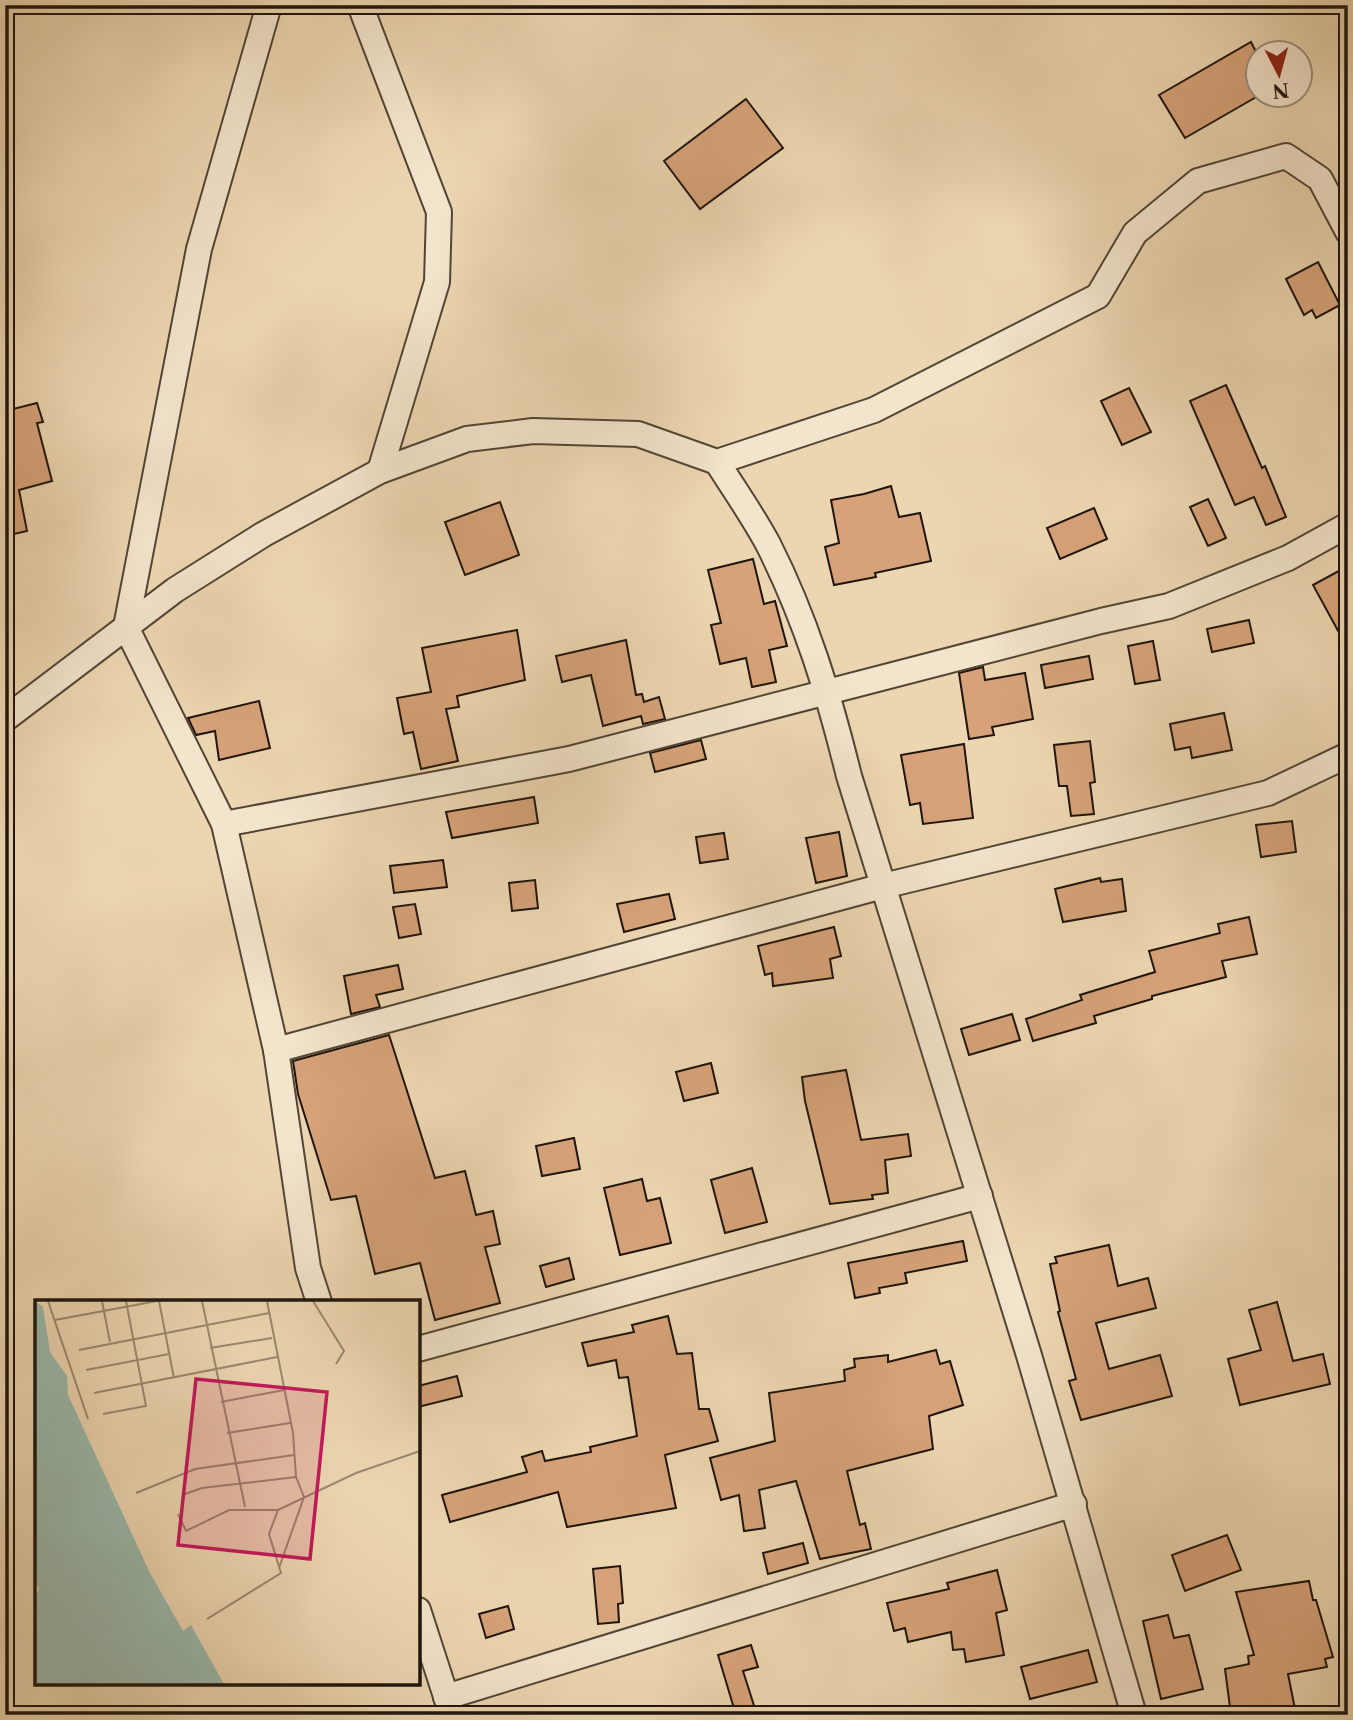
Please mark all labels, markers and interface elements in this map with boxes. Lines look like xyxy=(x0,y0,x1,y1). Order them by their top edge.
north arrow xyxy=(1244,38,1314,108)
text: N xyxy=(1271,78,1290,103)
inset map xyxy=(35,1300,420,1685)

